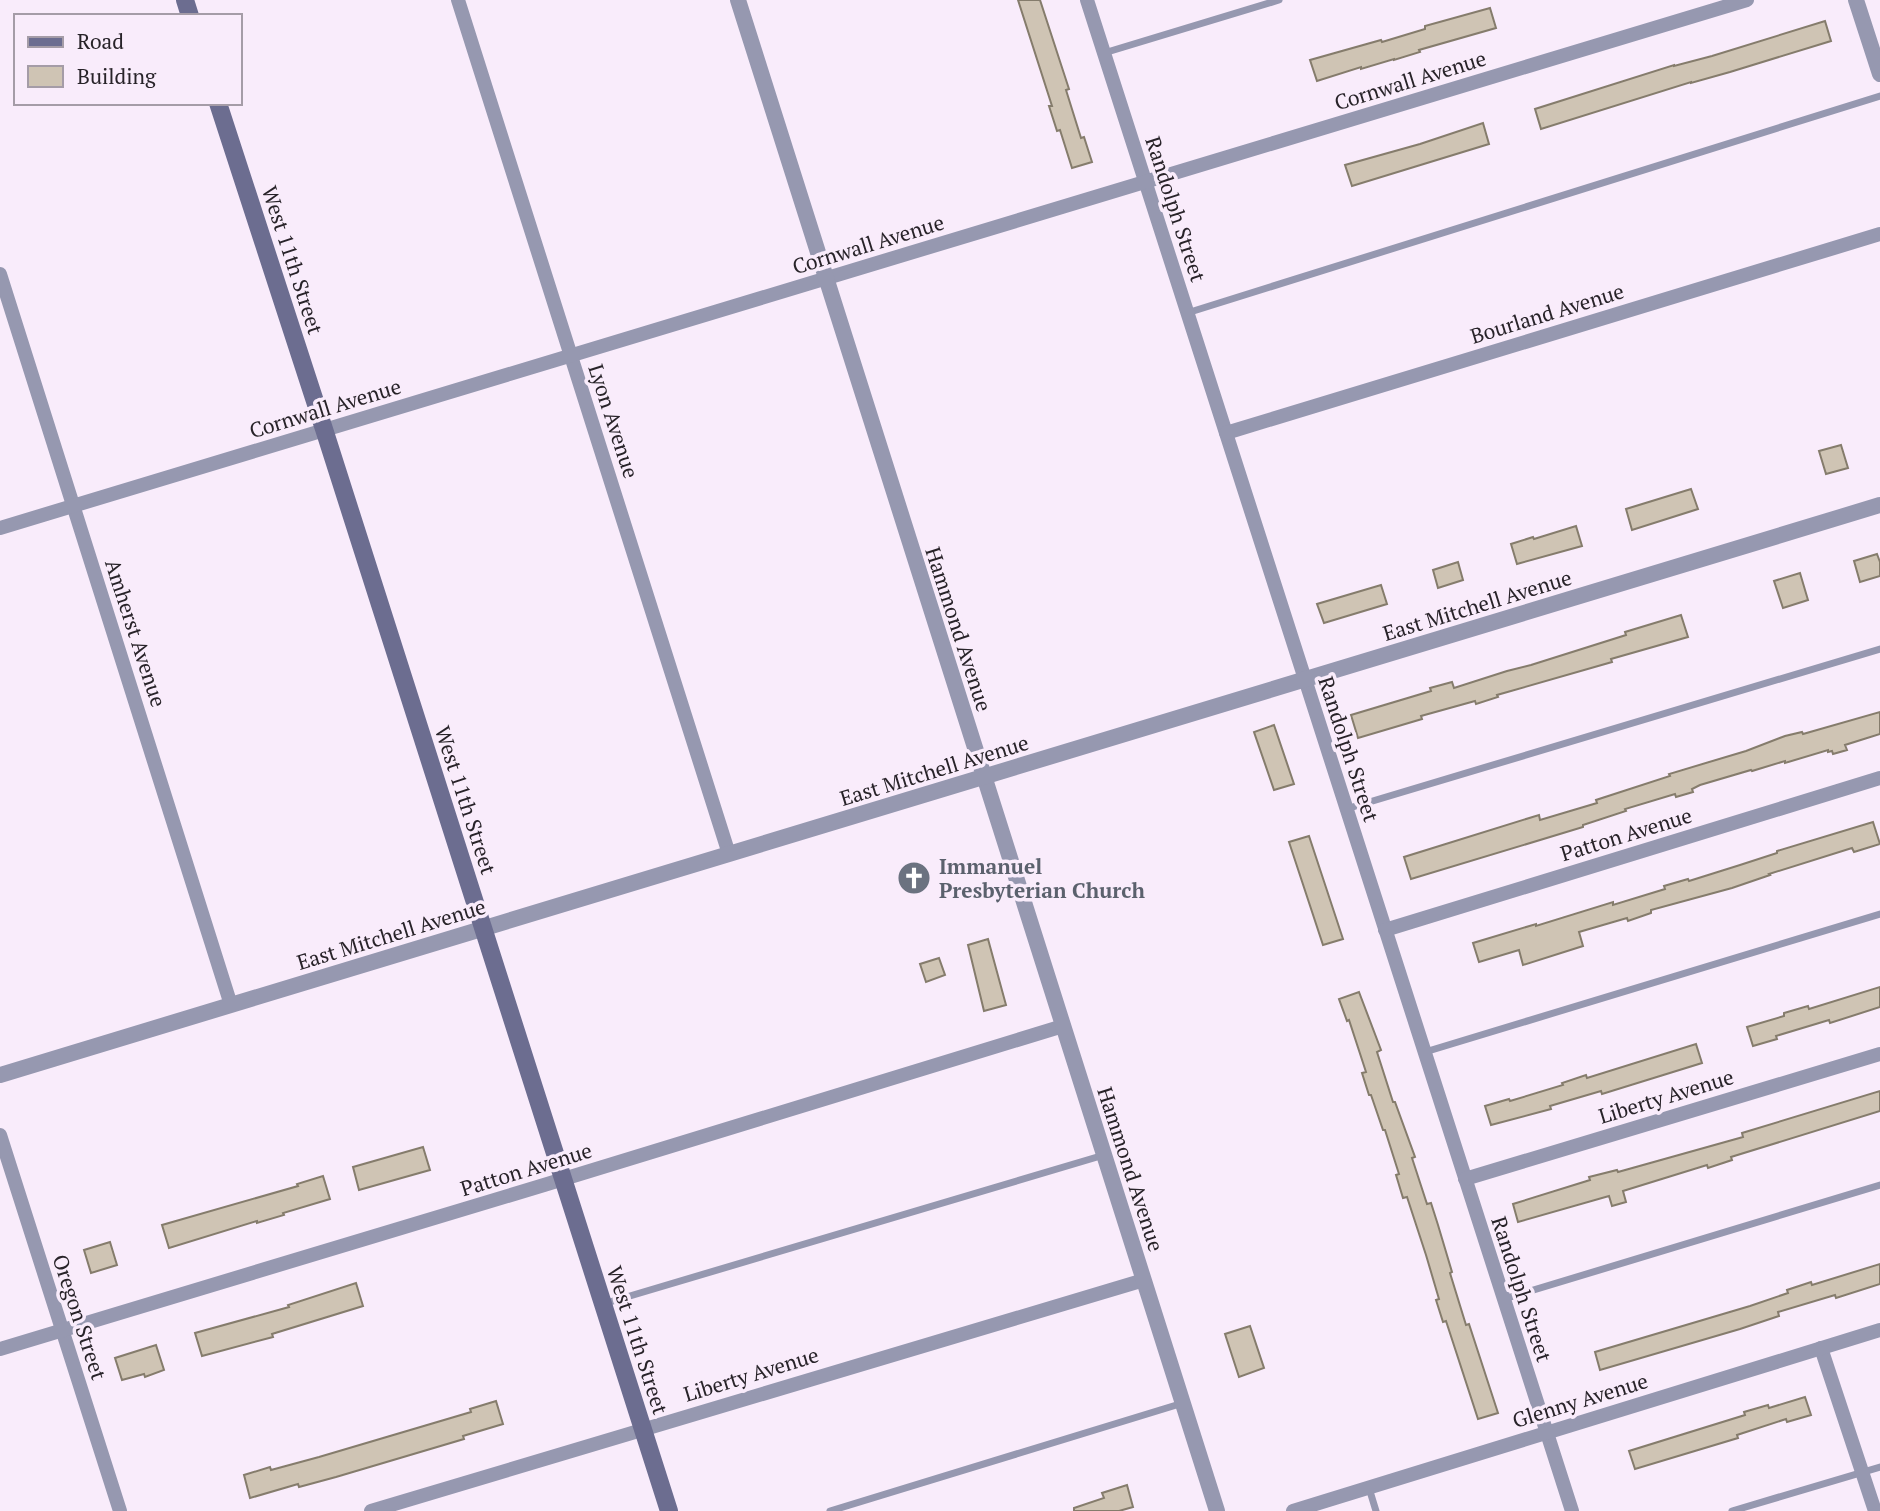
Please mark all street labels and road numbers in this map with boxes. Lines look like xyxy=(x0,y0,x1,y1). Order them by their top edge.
street label: Cornwall Avenue xyxy=(1331,44,1489,116)
street label: Randolph Street xyxy=(1139,133,1213,286)
street label: West 11th Street xyxy=(256,182,330,338)
street label: Cornwall Avenue xyxy=(789,208,947,280)
street label: Bourland Avenue xyxy=(1467,276,1627,350)
street label: Lyon Avenue xyxy=(582,360,646,482)
street label: Cornwall Avenue xyxy=(246,372,404,444)
street label: Hammond Avenue xyxy=(919,543,999,715)
street label: Amherst Avenue xyxy=(99,556,173,710)
street label: East Mitchell Avenue xyxy=(1379,563,1575,647)
street label: Randolph Street xyxy=(1312,673,1386,826)
street label: West 11th Street xyxy=(429,722,503,878)
street label: East Mitchell Avenue xyxy=(836,728,1032,812)
street label: Patton Avenue xyxy=(1557,801,1695,867)
street label: East Mitchell Avenue xyxy=(293,892,489,976)
street label: Liberty Avenue xyxy=(1595,1062,1737,1130)
street label: Hammond Avenue xyxy=(1091,1083,1171,1255)
street label: Patton Avenue xyxy=(457,1136,595,1202)
street label: Randolph Street xyxy=(1485,1213,1559,1366)
street label: Oregon Street xyxy=(47,1251,114,1384)
street label: West 11th Street xyxy=(601,1262,675,1418)
street label: Liberty Avenue xyxy=(680,1340,822,1408)
street label: Glenny Avenue xyxy=(1509,1366,1651,1434)

